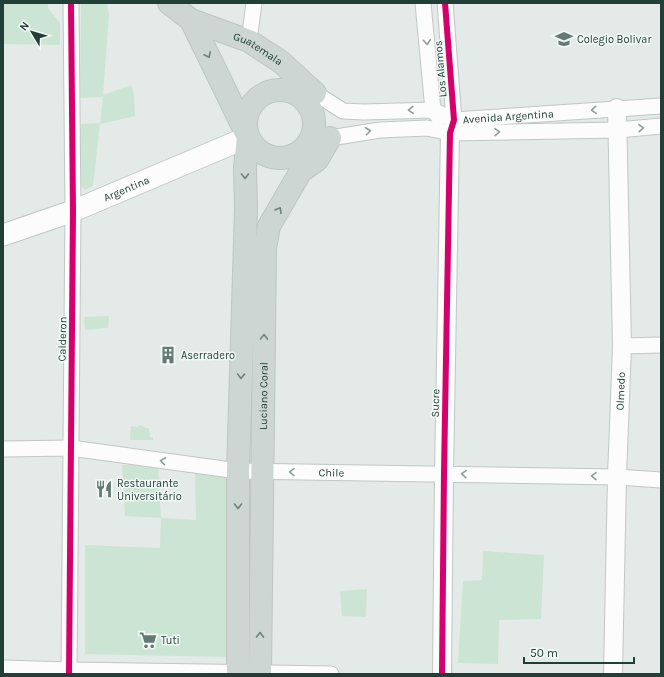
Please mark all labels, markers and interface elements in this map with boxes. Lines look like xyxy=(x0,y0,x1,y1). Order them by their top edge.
north arrow xyxy=(12,12,52,52)
text: N xyxy=(17,19,32,33)
school or university icon: Colegio Bolivar xyxy=(554,29,574,49)
street label: Guatemala xyxy=(232,30,285,68)
place label: Colegio Bolivar xyxy=(577,33,651,46)
one-way arrow xyxy=(422,39,431,45)
street label: Los Alamos xyxy=(432,40,449,98)
one-way arrow xyxy=(203,51,211,58)
one-way arrow xyxy=(408,106,414,115)
one-way arrow xyxy=(591,106,597,115)
street label: Avenida Argentina xyxy=(462,107,554,126)
one-way arrow xyxy=(638,123,644,132)
one-way arrow xyxy=(365,127,371,136)
one-way arrow xyxy=(494,128,500,136)
street label: Argentina xyxy=(102,173,152,204)
one-way arrow xyxy=(241,173,249,179)
one-way arrow xyxy=(274,207,282,214)
street label: Calderon xyxy=(56,317,69,361)
one-way arrow xyxy=(260,334,268,340)
building icon: Aserradero xyxy=(158,345,178,365)
place label: Aserradero xyxy=(181,349,235,362)
street label: Luciano Coral xyxy=(257,362,271,430)
street label: Olmedo xyxy=(614,372,628,411)
one-way arrow xyxy=(237,373,245,379)
street label: Sucre xyxy=(429,388,442,417)
one-way arrow xyxy=(160,457,166,466)
street label: Chile xyxy=(319,466,345,480)
one-way arrow xyxy=(289,468,295,476)
one-way arrow xyxy=(461,470,467,478)
one-way arrow xyxy=(591,472,597,480)
place label: Restaurante Universitário xyxy=(117,477,182,503)
restaurant icon: Restaurante Universitário xyxy=(94,479,114,499)
one-way arrow xyxy=(234,503,242,509)
supermarket icon: Tuti xyxy=(138,630,158,650)
one-way arrow xyxy=(256,632,264,638)
place label: Tuti xyxy=(161,634,180,647)
scale bar xyxy=(524,639,634,665)
text: 50 m xyxy=(530,646,558,660)

